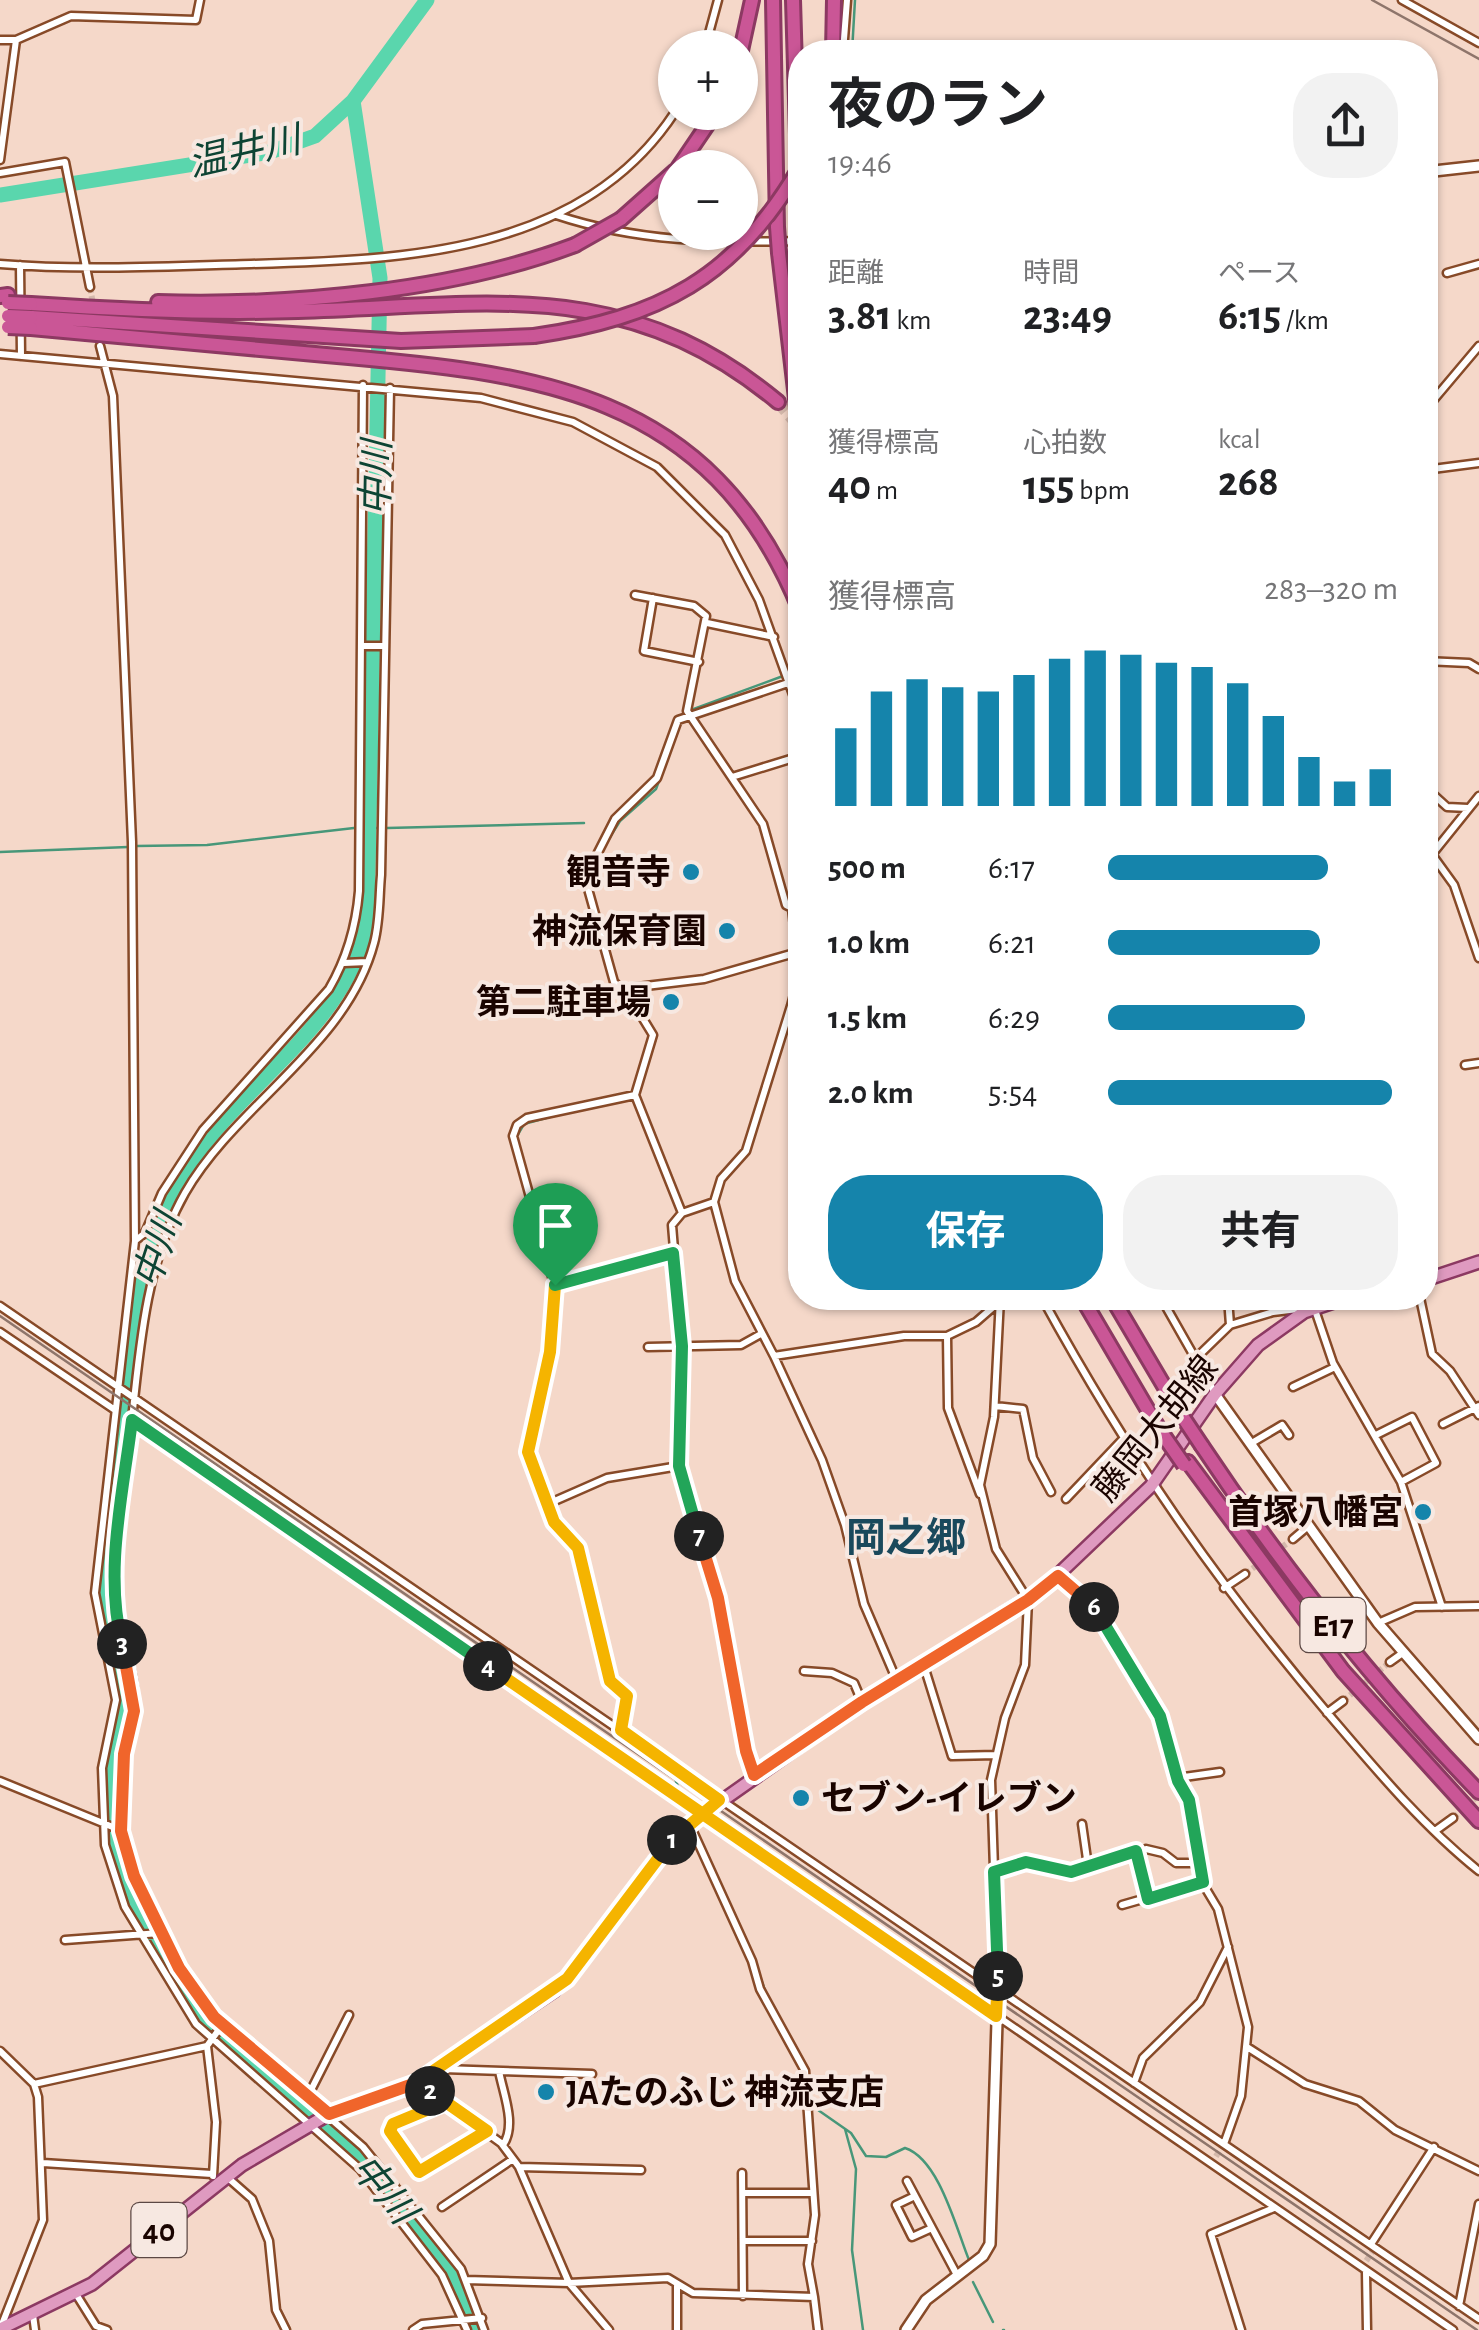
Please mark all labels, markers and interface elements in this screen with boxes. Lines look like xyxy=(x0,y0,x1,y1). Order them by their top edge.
map controls xyxy=(658,30,758,250)
button: + xyxy=(658,30,758,130)
button: share xyxy=(1293,73,1398,178)
text: 夜のラン xyxy=(828,79,1048,134)
water label: 温井川 xyxy=(184,119,308,184)
text: 19:46 xyxy=(828,147,892,179)
button: − xyxy=(658,150,758,250)
text: 距離 xyxy=(828,260,884,288)
text: 時間 xyxy=(1023,260,1079,288)
text: ペース xyxy=(1218,260,1301,288)
text: 3.81 xyxy=(828,295,892,337)
text: 23:49 xyxy=(1023,295,1112,337)
text: 6:15 xyxy=(1218,295,1281,337)
text: km xyxy=(892,307,931,335)
text: /km xyxy=(1281,307,1329,335)
text: kcal xyxy=(1218,426,1261,454)
text: 獲得標高 xyxy=(828,430,940,458)
text: 心拍数 xyxy=(1023,430,1107,458)
water label: 中川 xyxy=(356,436,398,516)
text: 268 xyxy=(1218,461,1279,503)
text: 40 xyxy=(828,465,871,507)
text: 155 xyxy=(1023,465,1074,507)
text: m xyxy=(871,477,898,505)
text: bpm xyxy=(1074,477,1130,505)
text: 283–320 m xyxy=(1264,573,1398,605)
text: 獲得標高 xyxy=(828,581,956,613)
text: 500 m xyxy=(828,852,906,884)
text: 6:17 xyxy=(988,852,1035,884)
place label: 観音寺 xyxy=(566,854,671,891)
marker: 観音寺 xyxy=(680,861,702,883)
place label: 神流保育園 xyxy=(532,913,707,950)
marker: 神流保育園 xyxy=(716,920,738,942)
text: 1.0 km xyxy=(828,927,910,959)
text: 6:21 xyxy=(988,927,1036,959)
place label: 第二駐車場 xyxy=(476,983,651,1021)
marker: 第二駐車場 xyxy=(660,991,682,1013)
text: 1.5 km xyxy=(828,1002,907,1034)
text: 6:29 xyxy=(988,1002,1040,1034)
text: 2.0 km xyxy=(828,1077,914,1109)
text: 5:54 xyxy=(988,1077,1037,1109)
button: 保存 xyxy=(828,1175,1103,1290)
button: 共有 xyxy=(1123,1175,1398,1290)
pin xyxy=(513,1183,598,1286)
icon: arrive xyxy=(528,1198,583,1253)
water label: 中川 xyxy=(127,1204,190,1293)
street label: 藤岡大胡線 xyxy=(1086,1349,1225,1508)
place label: 首塚八幡宮 xyxy=(1228,1494,1403,1531)
marker: 首塚八幡宮 xyxy=(1412,1501,1434,1523)
pin: 7 xyxy=(674,1511,724,1561)
district label: 岡之郷 xyxy=(846,1517,966,1559)
text: 7 xyxy=(693,1522,705,1550)
pin: 6 xyxy=(1069,1582,1119,1632)
text: 6 xyxy=(1087,1593,1101,1621)
road number: E17 xyxy=(1300,1598,1366,1652)
pin: 3 xyxy=(97,1619,147,1669)
text: 3 xyxy=(116,1630,128,1658)
pin: 4 xyxy=(463,1641,513,1691)
text: 4 xyxy=(481,1652,495,1680)
place label: セブン-イレブン xyxy=(821,1779,1077,1817)
marker: セブン-イレブン xyxy=(790,1787,812,1809)
pin: 1 xyxy=(647,1815,697,1865)
text: 1 xyxy=(667,1826,677,1854)
pin: 5 xyxy=(973,1951,1023,2001)
text: 5 xyxy=(992,1962,1004,1990)
pin: 2 xyxy=(405,2066,455,2116)
place label: JAたのふじ 神流支店 xyxy=(566,2074,884,2111)
text: 2 xyxy=(423,2077,437,2105)
marker: JAたのふじ 神流支店 xyxy=(535,2081,557,2103)
water label: 中川 xyxy=(343,2148,426,2235)
road number: 40 xyxy=(132,2203,186,2257)

